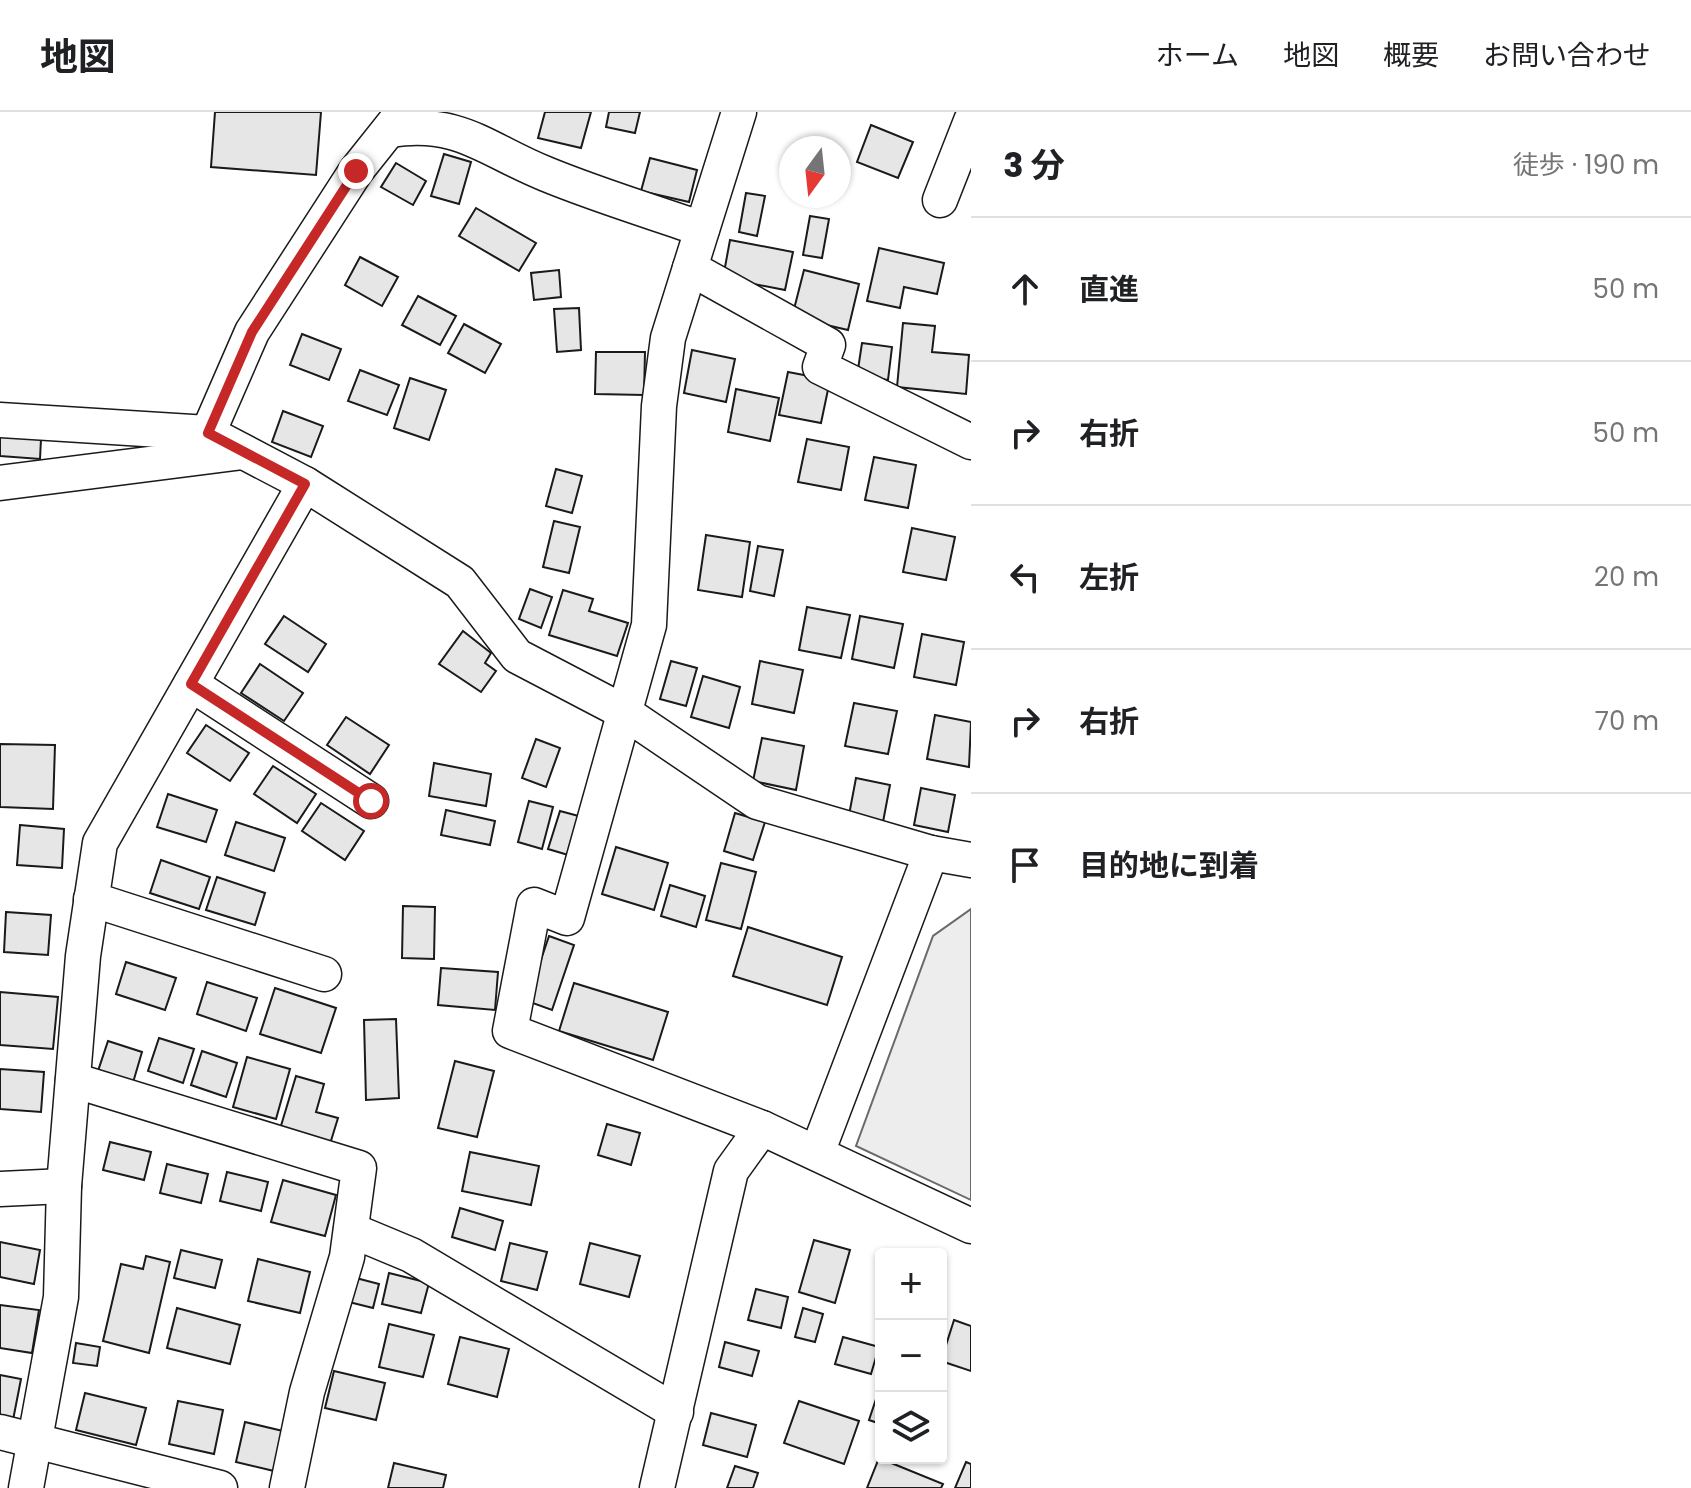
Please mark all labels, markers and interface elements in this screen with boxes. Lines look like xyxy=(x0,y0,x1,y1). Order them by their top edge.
text: 地図 xyxy=(40,30,116,83)
text: ホーム xyxy=(1156,36,1239,75)
text: 地図 xyxy=(1283,36,1339,75)
text: 概要 xyxy=(1383,36,1439,75)
text: お問い合わせ xyxy=(1483,36,1651,75)
north arrow xyxy=(779,136,851,208)
text: 3 分 xyxy=(1003,141,1065,189)
text: 徒歩 · 190 m xyxy=(1513,147,1659,183)
route end xyxy=(338,153,374,189)
icon: ahead xyxy=(1003,267,1047,311)
text: 直進 xyxy=(1079,268,1139,311)
text: 50 m xyxy=(1593,271,1659,307)
icon: right xyxy=(1003,411,1047,455)
text: 右折 xyxy=(1079,412,1139,455)
text: 50 m xyxy=(1593,415,1659,451)
icon: left xyxy=(1003,555,1047,599)
text: 左折 xyxy=(1079,556,1139,599)
text: 20 m xyxy=(1594,559,1659,595)
icon: right xyxy=(1003,699,1047,743)
text: 右折 xyxy=(1079,700,1139,743)
text: 70 m xyxy=(1595,703,1659,739)
route start xyxy=(353,783,389,819)
icon: arrive xyxy=(1003,843,1047,887)
text: 目的地に到着 xyxy=(1079,844,1259,887)
map controls xyxy=(875,1248,947,1464)
button: + xyxy=(875,1248,947,1320)
button: − xyxy=(875,1320,947,1392)
button: layers xyxy=(875,1392,947,1464)

